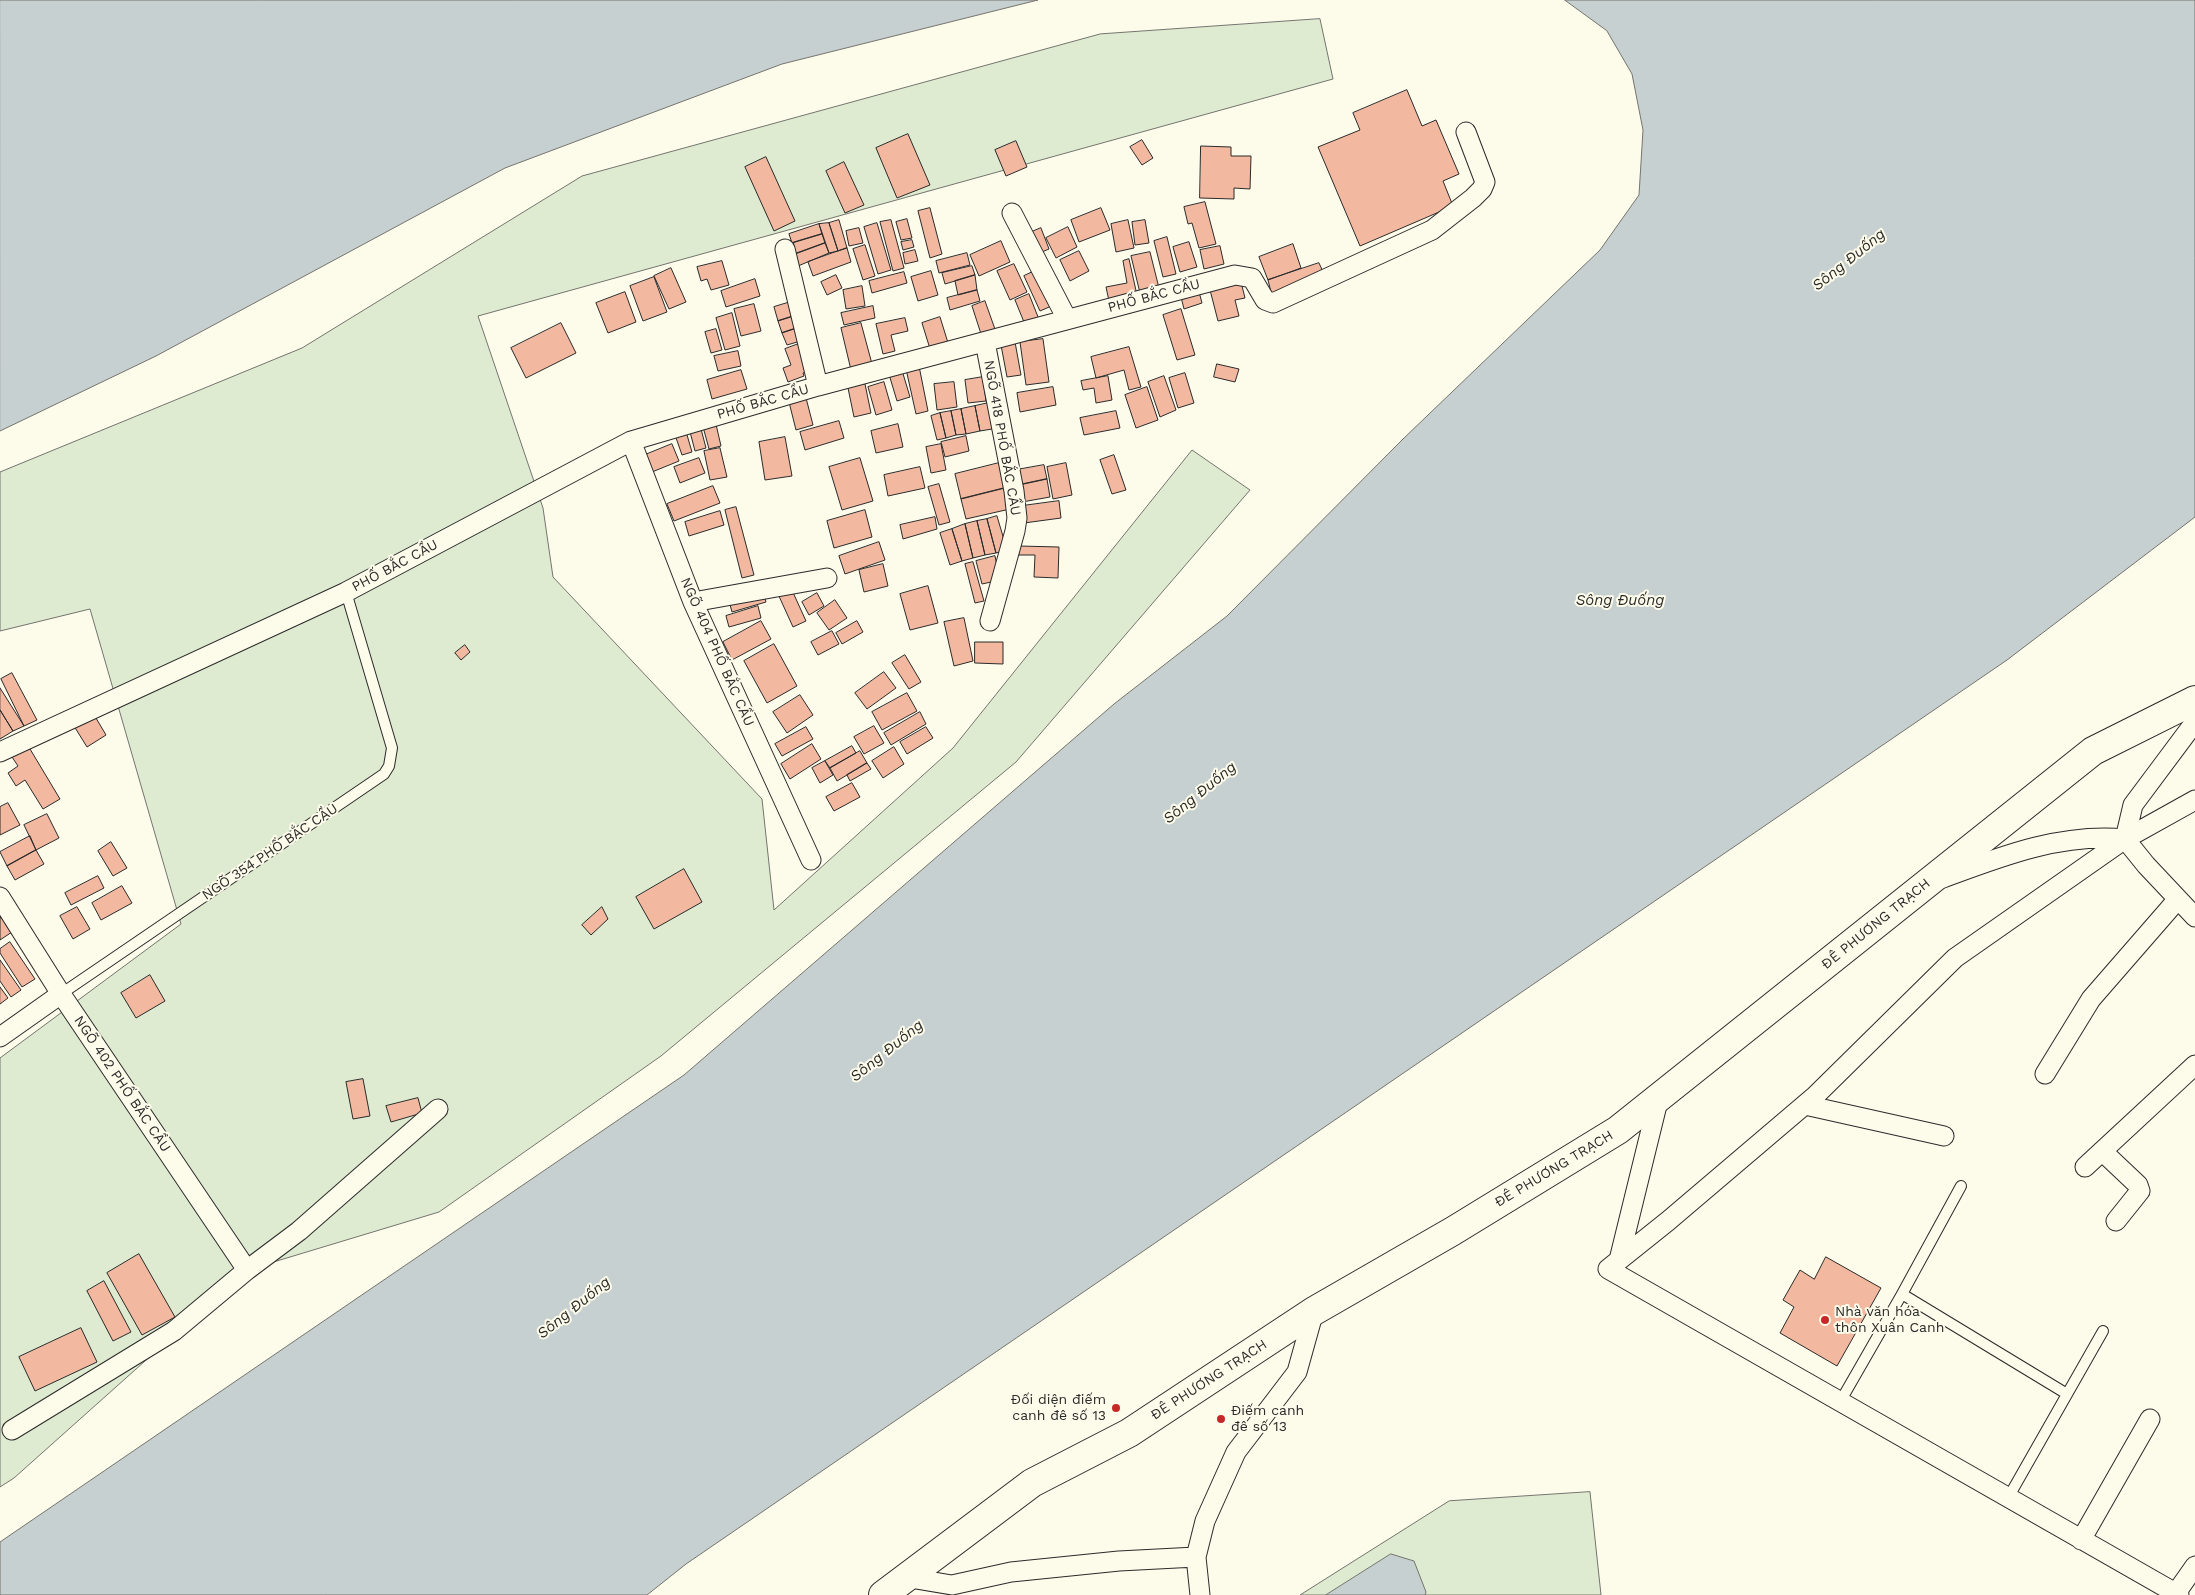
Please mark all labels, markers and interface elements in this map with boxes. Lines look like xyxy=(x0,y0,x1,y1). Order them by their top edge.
water label: Sông Đuống xyxy=(1809,225,1889,295)
street label: PHỐ BẮC CẦU xyxy=(1106,276,1202,316)
street label: NGÕ 418 PHỐ BẮC CẦU xyxy=(980,359,1024,517)
street label: PHỐ BẮC CẦU xyxy=(715,381,811,423)
street label: PHỐ BẮC CẦU xyxy=(349,536,441,596)
street label: NGÕ 404 PHỐ BẮC CẦU xyxy=(677,575,757,729)
water label: Sông Đuống xyxy=(1576,592,1664,610)
water label: Sông Đuống xyxy=(1160,758,1240,828)
street label: NGÕ 354 PHỐ BẮC CẦU xyxy=(199,800,341,904)
street label: ĐÊ PHƯƠNG TRẠCH xyxy=(1818,875,1934,973)
street label: NGÕ 402 PHỐ BẮC CẦU xyxy=(70,1013,174,1155)
water label: Sông Đuống xyxy=(847,1016,927,1086)
street label: ĐÊ PHƯƠNG TRẠCH xyxy=(1492,1127,1616,1211)
water label: Sông Đuống xyxy=(534,1273,614,1343)
place label: Nhà văn hóa thôn Xuân Canh xyxy=(1835,1304,1944,1336)
marker: Nhà văn hóa thôn Xuân Canh xyxy=(1819,1314,1831,1326)
street label: ĐÊ PHƯƠNG TRẠCH xyxy=(1148,1336,1270,1424)
place label: Đối diện điếm canh đê số 13 xyxy=(1011,1392,1106,1424)
marker: Đối diện điếm canh đê số 13 xyxy=(1110,1402,1122,1414)
place label: Điếm canh đê số 13 xyxy=(1231,1403,1304,1435)
marker: Điếm canh đê số 13 xyxy=(1215,1413,1227,1425)

